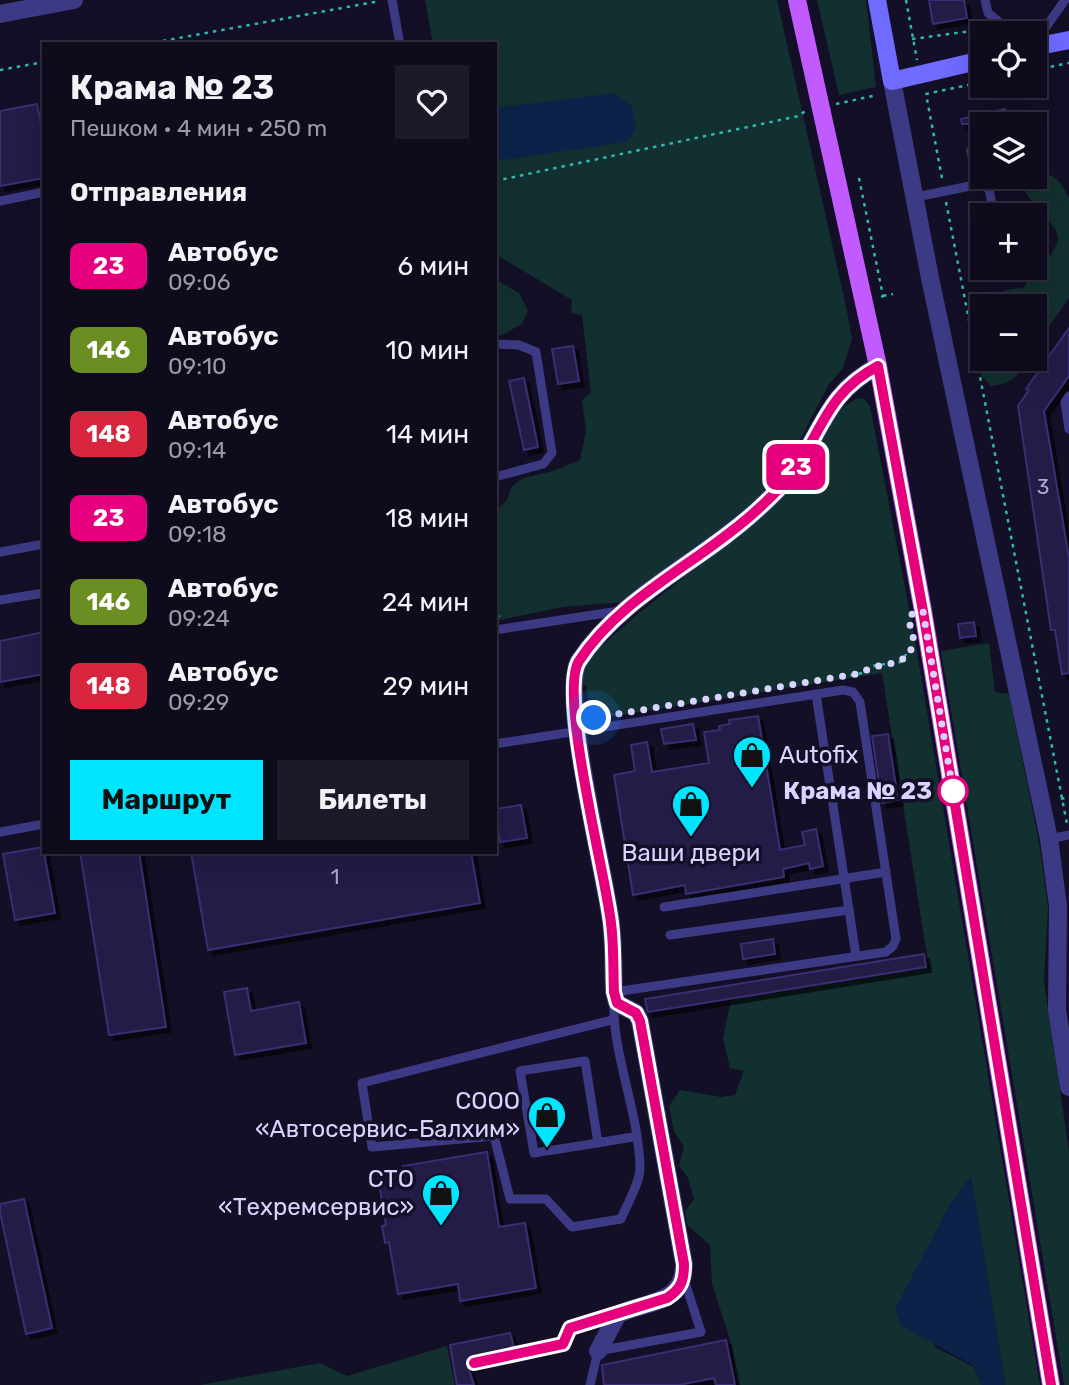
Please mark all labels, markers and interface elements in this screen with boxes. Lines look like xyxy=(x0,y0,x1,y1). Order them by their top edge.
map controls xyxy=(970,21,1047,371)
button: locate xyxy=(970,21,1047,98)
button: heart xyxy=(395,65,469,139)
text: Крама № 23 xyxy=(70,68,274,107)
button: layers xyxy=(970,112,1047,189)
text: Пешком · 4 мин · 250 m xyxy=(70,114,327,142)
text: Отправления xyxy=(70,177,247,208)
button: + xyxy=(970,203,1047,280)
text: Автобус xyxy=(168,237,279,268)
text: 6 мин xyxy=(398,251,469,282)
text: 23 xyxy=(93,252,124,280)
text: 09:06 xyxy=(168,268,231,296)
button: − xyxy=(970,294,1047,371)
text: Автобус xyxy=(168,321,279,352)
text: 10 мин xyxy=(386,335,469,366)
text: 146 xyxy=(87,336,130,364)
text: 09:10 xyxy=(168,352,227,380)
text: Автобус xyxy=(168,405,279,436)
text: 14 мин xyxy=(386,419,469,450)
text: 148 xyxy=(86,420,131,448)
text: 09:14 xyxy=(168,436,226,464)
line badge: 23 xyxy=(764,444,828,490)
text: 23 xyxy=(780,453,812,481)
house number: 3 xyxy=(1037,474,1049,499)
text: Автобус xyxy=(168,489,279,520)
text: 18 мин xyxy=(386,503,469,534)
text: 23 xyxy=(93,504,124,532)
text: 09:18 xyxy=(168,520,227,548)
text: Автобус xyxy=(168,573,279,604)
text: 24 мин xyxy=(382,587,469,618)
text: 146 xyxy=(87,588,130,616)
text: 09:24 xyxy=(168,604,230,632)
text: Автобус xyxy=(168,657,279,688)
text: 29 мин xyxy=(383,671,469,702)
text: 148 xyxy=(86,672,131,700)
text: 09:29 xyxy=(168,688,229,716)
your location xyxy=(576,700,611,735)
shop icon: Autofix xyxy=(731,734,773,789)
place label: Autofix xyxy=(779,741,859,769)
button: Маршрут xyxy=(70,760,263,840)
button: Билеты xyxy=(277,760,469,840)
marker: Крама № 23 xyxy=(938,776,968,806)
place label: Крама № 23 xyxy=(783,777,932,805)
shop icon: Ваши двери xyxy=(670,783,712,838)
place label: Ваши двери xyxy=(622,839,760,867)
house number: 1 xyxy=(331,864,340,889)
place label: СООО «Автосервис-Балхим» xyxy=(255,1087,520,1143)
shop icon: СООО «Автосервис-Балхим» xyxy=(526,1094,568,1149)
place label: СТО «Техремсервис» xyxy=(218,1165,414,1221)
shop icon: СТО «Техремсервис» xyxy=(420,1172,462,1227)

